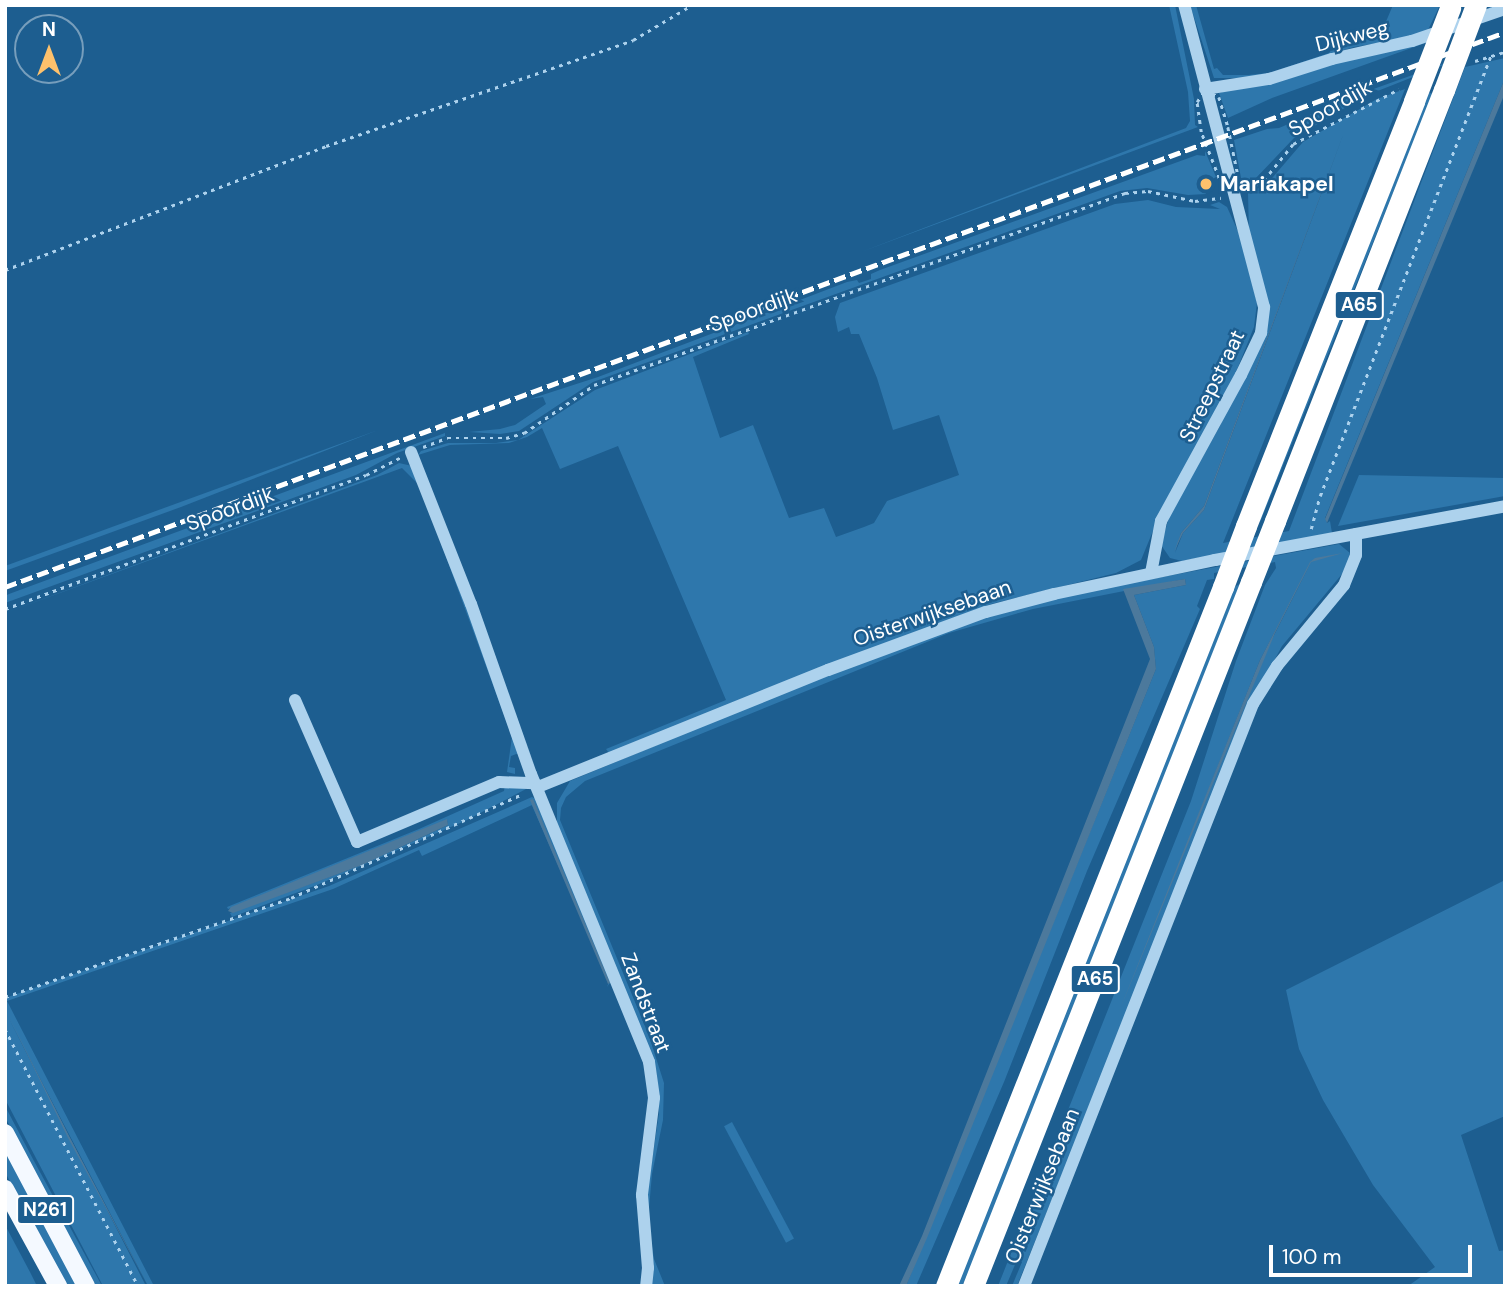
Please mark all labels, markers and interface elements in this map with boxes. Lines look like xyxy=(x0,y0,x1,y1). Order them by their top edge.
north arrow xyxy=(14,14,84,84)
street label: Dijkweg xyxy=(1313,15,1391,57)
text: N xyxy=(42,17,56,42)
street label: Spoordijk xyxy=(1284,74,1376,142)
place label: Mariakapel xyxy=(1220,171,1334,197)
marker: Mariakapel xyxy=(1198,176,1214,192)
street label: Spoordijk xyxy=(706,283,800,337)
road number: A65 xyxy=(1333,290,1385,320)
street label: Streepstraat xyxy=(1174,326,1250,446)
street label: Spoordijk xyxy=(183,482,277,536)
street label: Oisterwijksebaan xyxy=(850,574,1014,652)
street label: Zandstraat xyxy=(615,950,677,1056)
road number: A65 xyxy=(1069,964,1121,995)
street label: Oisterwijksebaan xyxy=(999,1104,1085,1268)
road number: N261 xyxy=(15,1194,75,1226)
scale bar xyxy=(1272,1232,1475,1276)
text: 100 m xyxy=(1282,1243,1342,1271)

